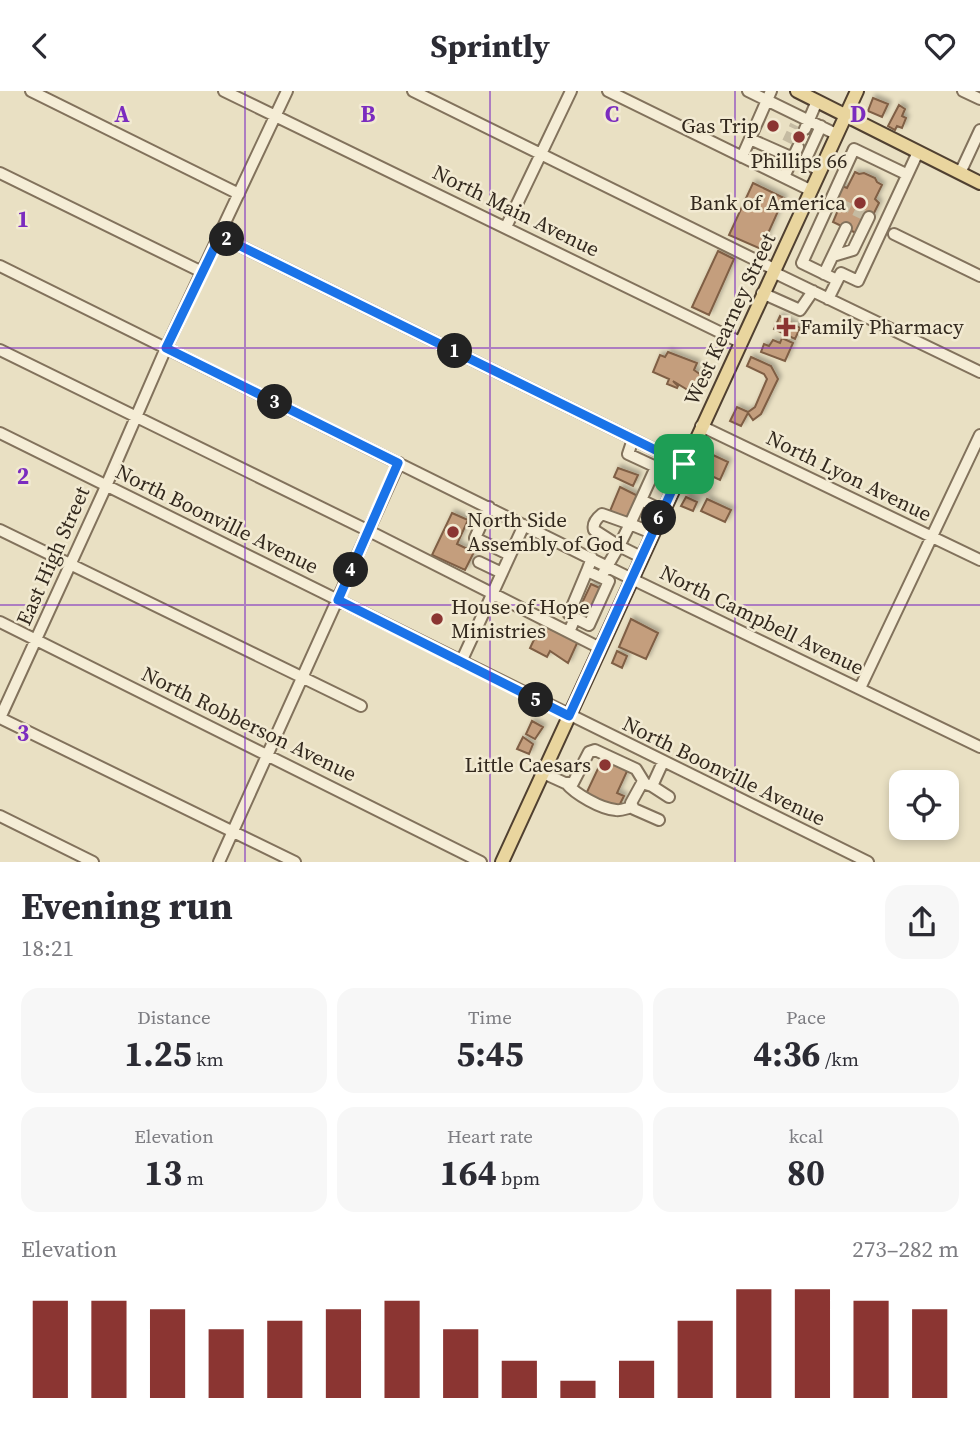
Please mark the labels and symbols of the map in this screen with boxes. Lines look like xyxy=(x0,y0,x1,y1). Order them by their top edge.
text: A xyxy=(114,98,130,130)
text: B xyxy=(361,98,376,130)
text: C xyxy=(605,98,619,130)
text: D xyxy=(850,98,866,130)
place label: Gas Trip xyxy=(681,111,759,140)
marker: Gas Trip xyxy=(765,118,781,134)
marker: Phillips 66 xyxy=(791,129,807,145)
place label: Phillips 66 xyxy=(750,146,848,175)
street label: North Main Avenue xyxy=(428,158,605,264)
place label: Bank of America xyxy=(690,188,846,217)
marker: Bank of America xyxy=(852,195,868,211)
text: 1 xyxy=(17,203,29,235)
pin: 2 xyxy=(210,221,244,257)
street label: West Kearney Street xyxy=(677,228,782,410)
place label: Family Pharmacy xyxy=(800,312,964,341)
marker: Family Pharmacy xyxy=(778,319,794,335)
pin: 1 xyxy=(438,334,472,369)
pin: 3 xyxy=(258,385,292,419)
street label: North Lyon Avenue xyxy=(762,423,937,528)
pin xyxy=(654,434,714,494)
street label: North Boonville Avenue xyxy=(111,457,324,580)
text: 2 xyxy=(17,460,29,492)
street label: East High Street xyxy=(9,481,96,630)
pin: 6 xyxy=(642,501,676,535)
place label: North Side Assembly of God xyxy=(467,505,624,558)
marker: North Side Assembly of God xyxy=(445,524,461,540)
pin: 4 xyxy=(334,553,368,587)
street label: North Campbell Avenue xyxy=(655,557,869,682)
place label: House of Hope Ministries xyxy=(451,592,590,645)
marker: House of Hope Ministries xyxy=(429,611,445,627)
street label: North Robberson Avenue xyxy=(137,659,362,788)
pin: 5 xyxy=(518,683,554,717)
street label: North Boonville Avenue xyxy=(618,709,831,832)
text: 3 xyxy=(17,717,29,749)
place label: Little Caesars xyxy=(464,750,591,779)
marker: Little Caesars xyxy=(597,757,613,773)

